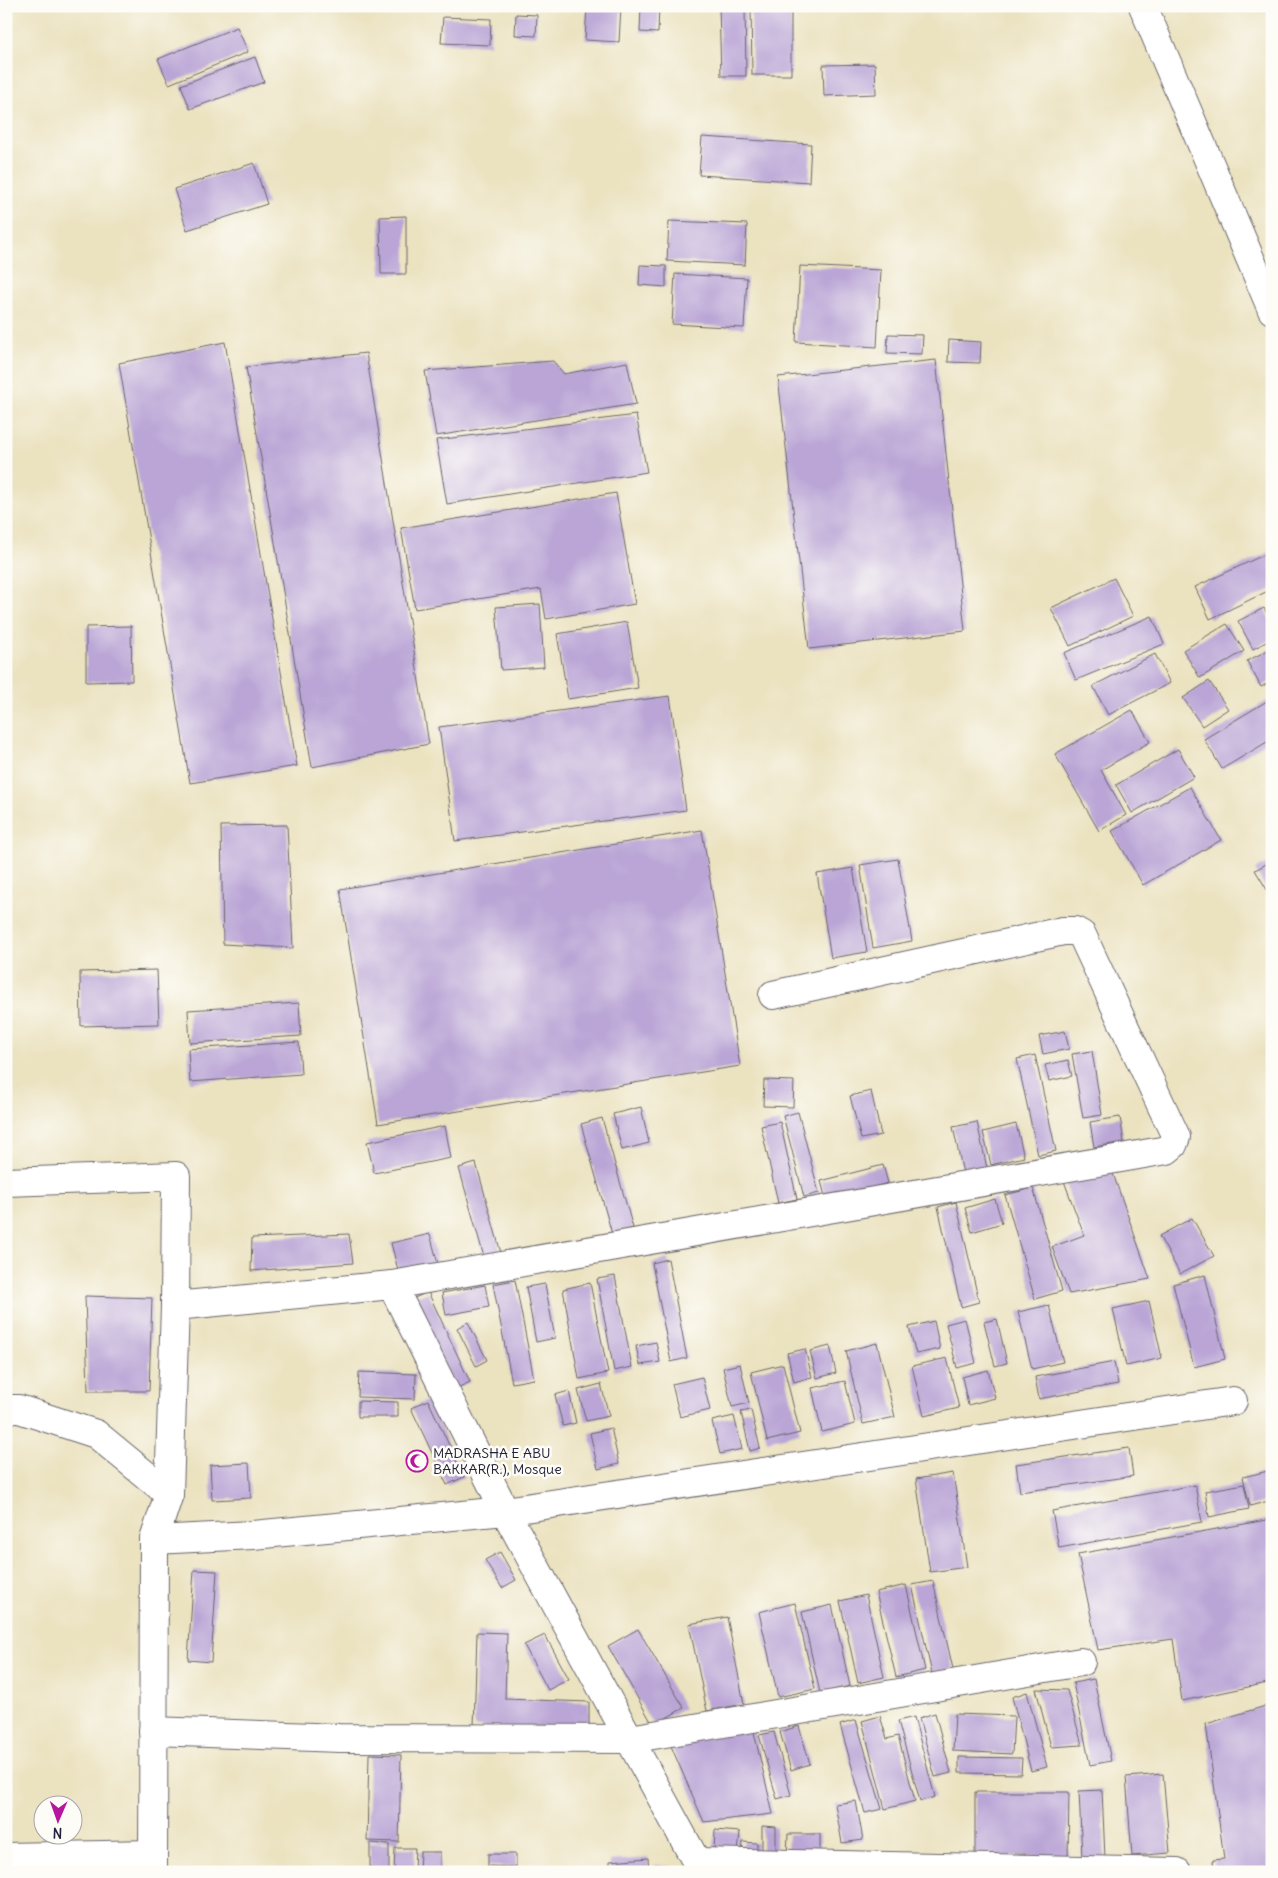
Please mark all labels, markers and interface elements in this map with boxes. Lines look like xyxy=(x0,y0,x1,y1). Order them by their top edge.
place label: MADRASHA E ABU BAKKAR(R.), Mosque xyxy=(433,1444,562,1478)
mosque icon: MADRASHA E ABU BAKKAR(R.), Mosque xyxy=(405,1449,429,1473)
north arrow xyxy=(32,1796,82,1846)
text: N xyxy=(52,1824,63,1842)

